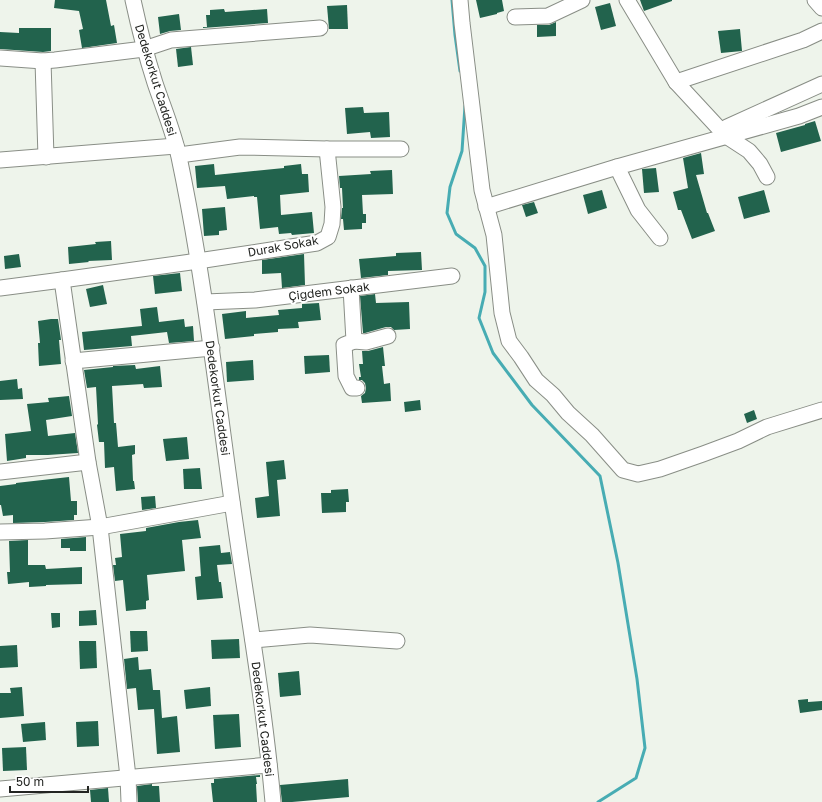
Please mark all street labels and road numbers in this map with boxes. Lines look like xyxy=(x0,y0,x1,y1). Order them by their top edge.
street label: Dedekorkut Caddesi xyxy=(132,22,180,138)
street label: Durak Sokak xyxy=(246,232,320,260)
street label: Çiğdem Sokak xyxy=(287,279,371,303)
street label: Dedekorkut Caddesi xyxy=(202,339,234,457)
street label: Dedekorkut Caddesi xyxy=(248,660,278,778)

